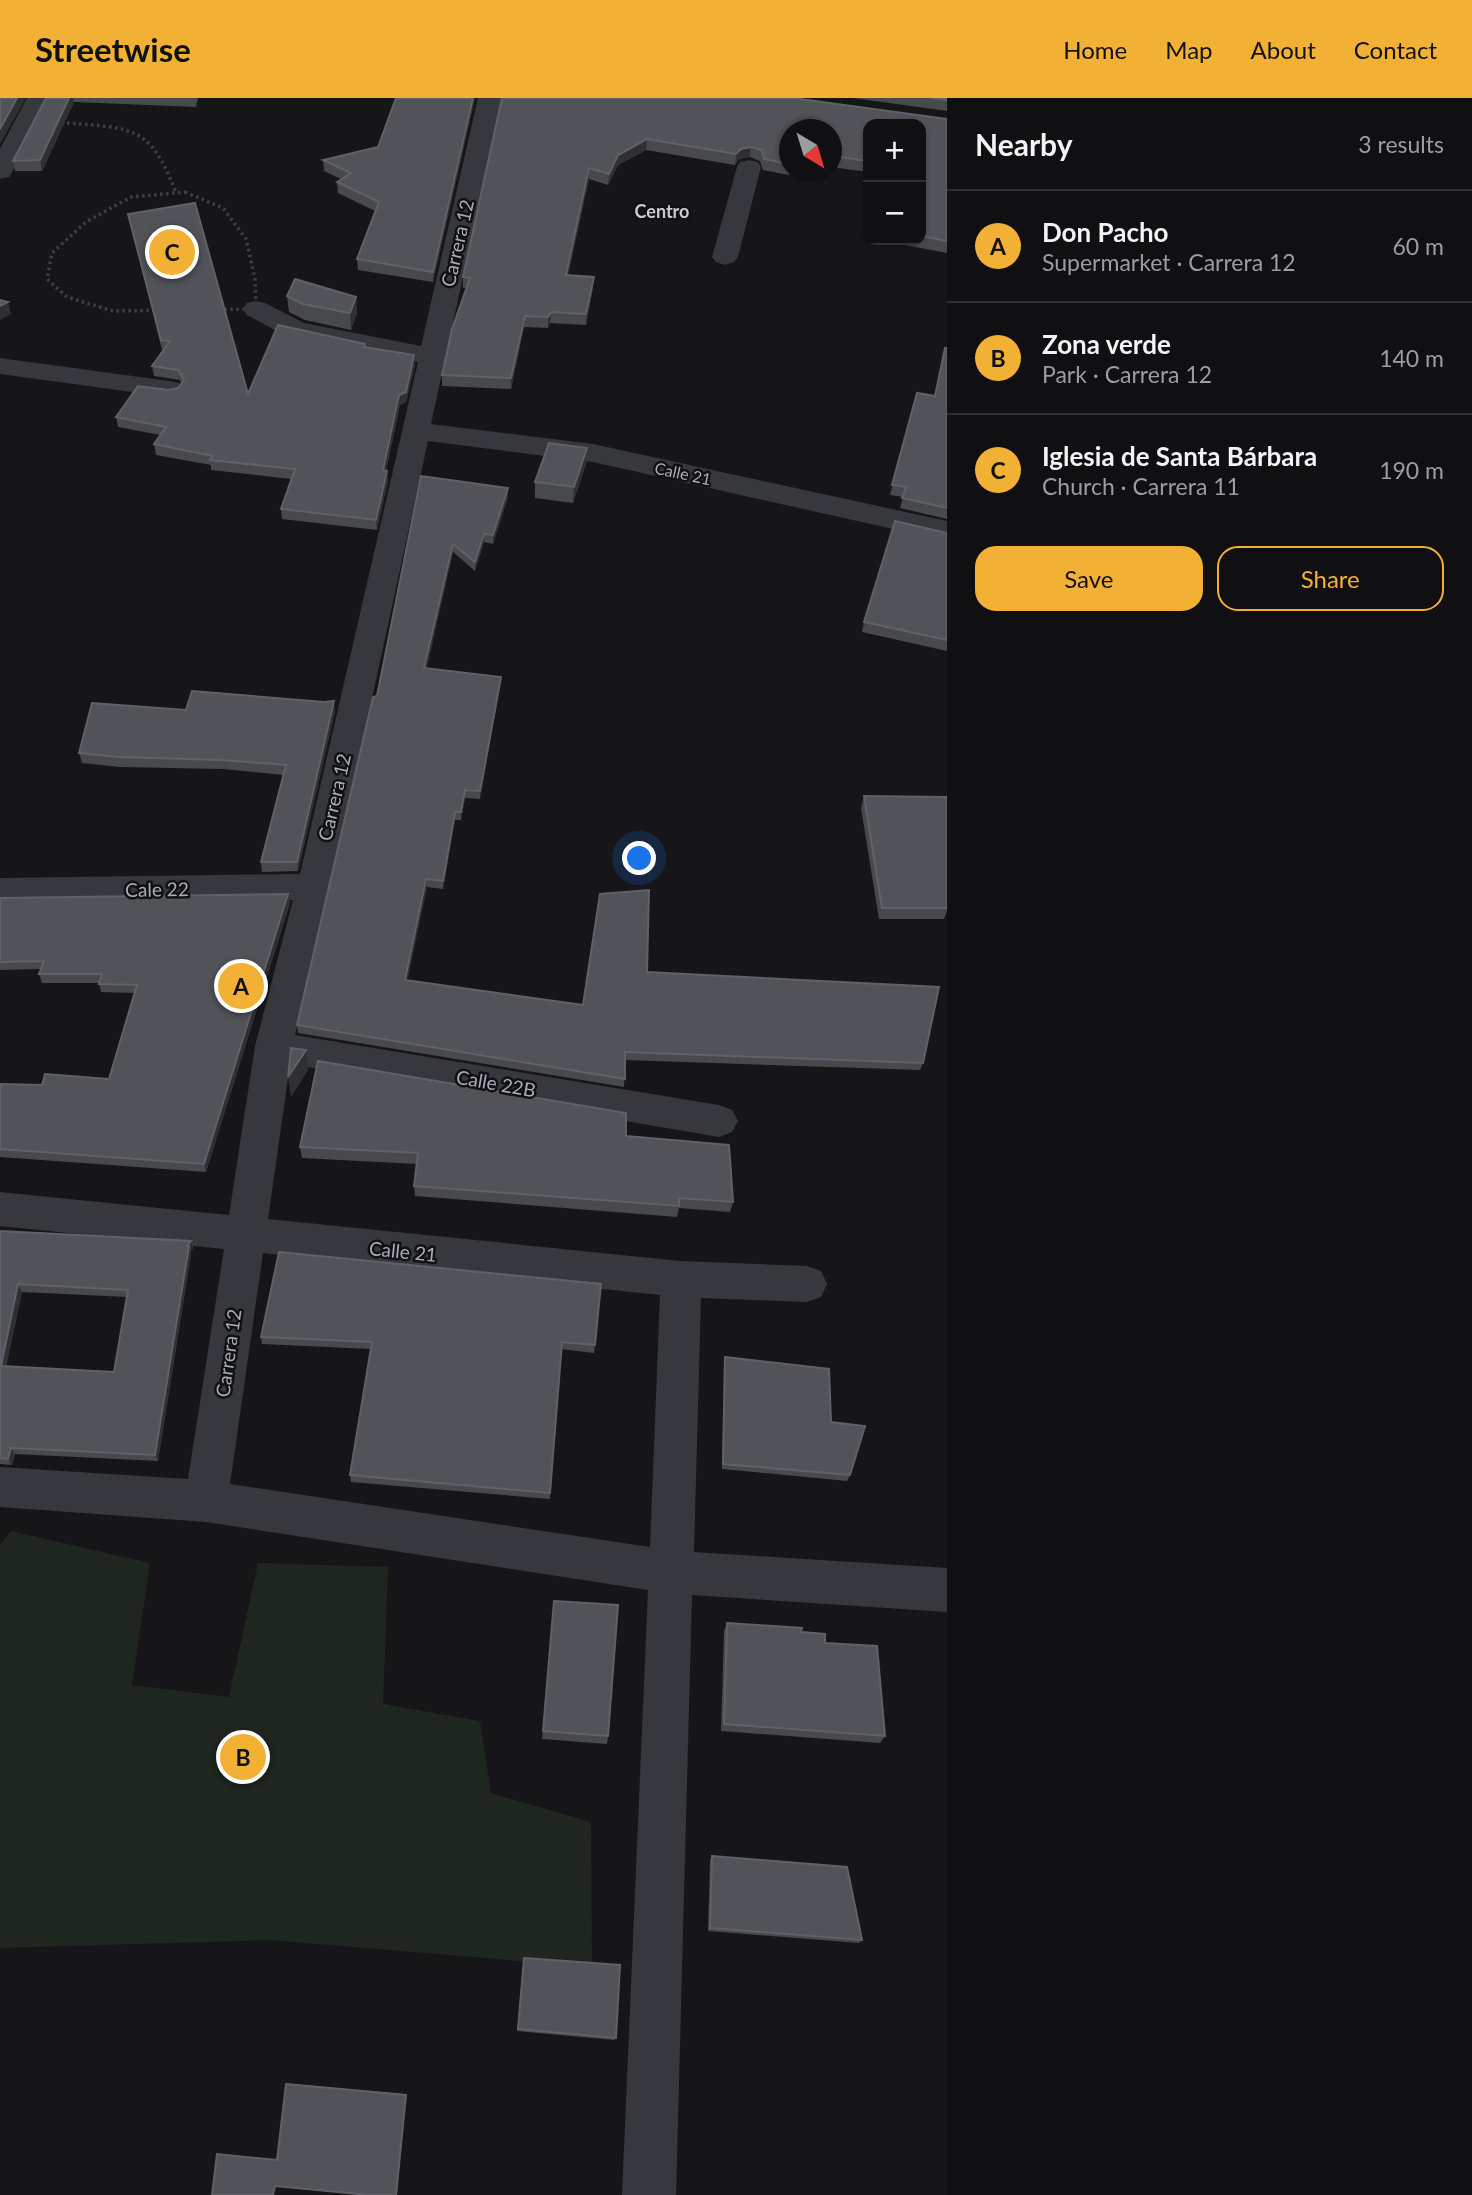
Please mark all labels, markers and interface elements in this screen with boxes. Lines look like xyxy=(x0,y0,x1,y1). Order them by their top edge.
text: Streetwise xyxy=(35,29,191,69)
text: Home xyxy=(1063,35,1127,64)
text: Map xyxy=(1165,35,1213,64)
text: About xyxy=(1251,35,1316,64)
text: Contact xyxy=(1354,35,1437,64)
north arrow xyxy=(779,119,842,182)
map controls xyxy=(863,119,926,245)
button: + xyxy=(863,119,926,182)
text: Nearby xyxy=(975,126,1073,162)
text: 3 results xyxy=(1358,130,1444,158)
button: − xyxy=(863,182,926,245)
street label: Carrera 12 xyxy=(436,197,478,289)
district label: Centro xyxy=(635,200,689,222)
text: Don Pacho xyxy=(1042,216,1169,248)
pin: C xyxy=(149,226,195,278)
text: A xyxy=(990,232,1006,260)
text: 60 m xyxy=(1393,232,1444,260)
text: Supermarket · Carrera 12 xyxy=(1042,248,1296,276)
text: Zona verde xyxy=(1042,328,1171,360)
text: B xyxy=(990,344,1006,372)
text: 140 m xyxy=(1379,344,1444,372)
text: Park · Carrera 12 xyxy=(1042,360,1212,388)
text: Iglesia de Santa Bárbara xyxy=(1042,440,1317,472)
text: C xyxy=(990,456,1006,484)
text: 190 m xyxy=(1379,456,1444,484)
street label: Calle 21 xyxy=(653,458,713,488)
text: Church · Carrera 11 xyxy=(1042,472,1240,500)
button: Save xyxy=(975,546,1203,611)
button: Share xyxy=(1217,546,1444,611)
street label: Carrera 12 xyxy=(313,751,355,843)
your location xyxy=(622,841,656,875)
street label: Cale 22 xyxy=(125,877,189,901)
pin: A xyxy=(218,960,264,1012)
street label: Calle 22B xyxy=(454,1065,538,1101)
street label: Calle 21 xyxy=(368,1236,438,1266)
street label: Carrera 12 xyxy=(210,1307,246,1399)
pin: B xyxy=(220,1731,266,1783)

